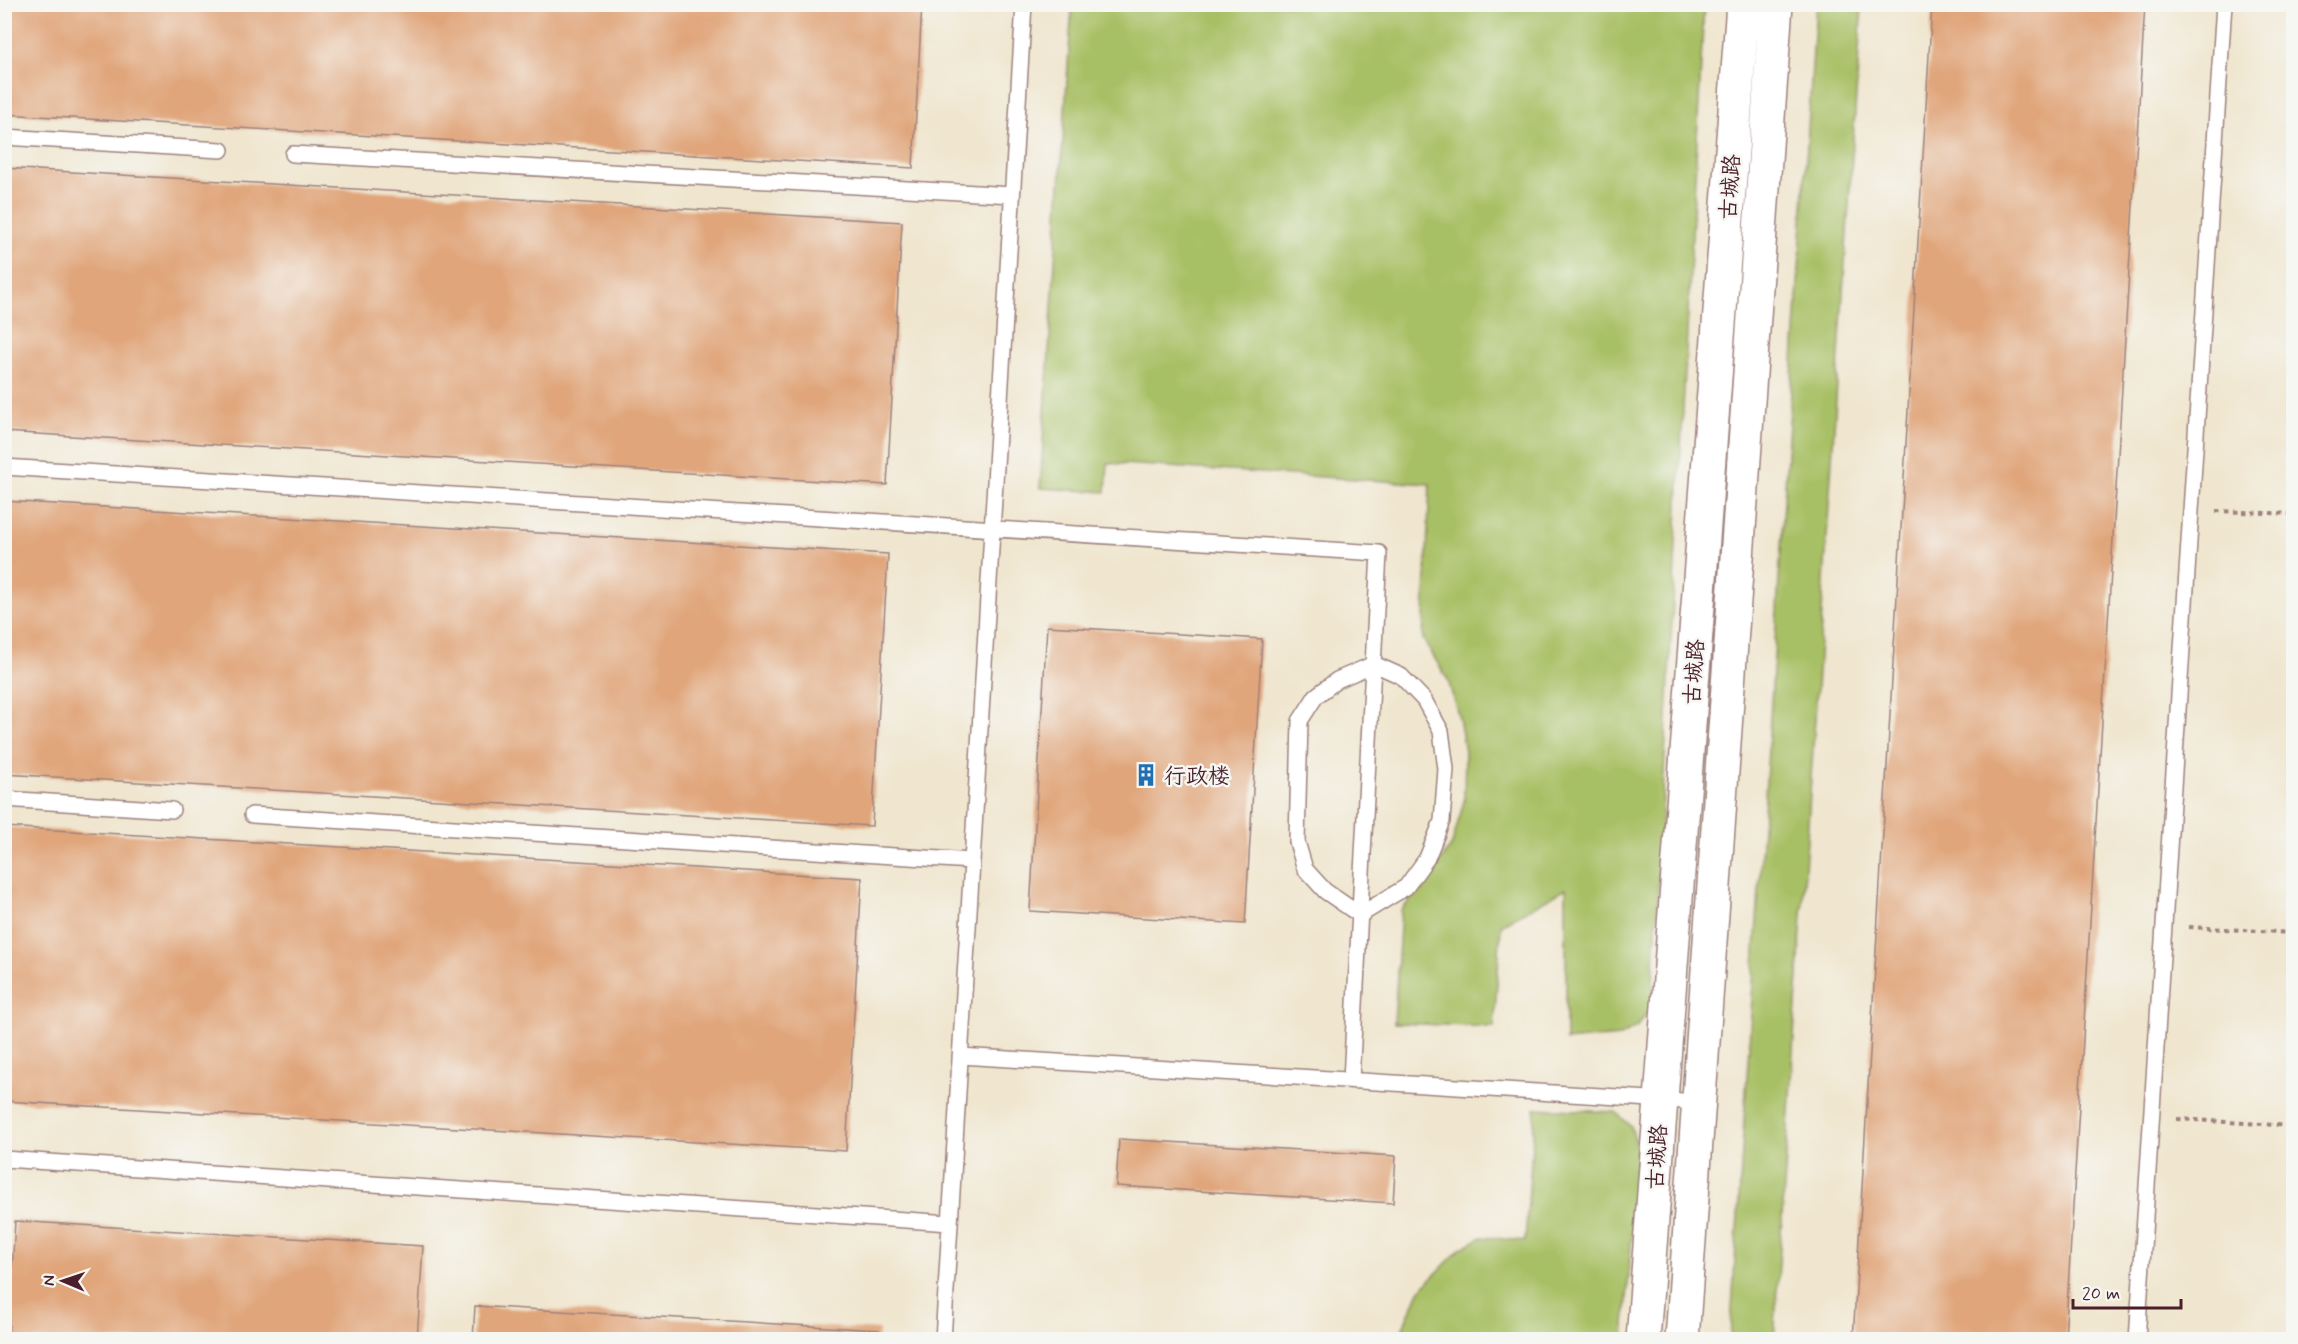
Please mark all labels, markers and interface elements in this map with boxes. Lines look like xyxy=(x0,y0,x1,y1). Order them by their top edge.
street label: 古城路 xyxy=(1715,153,1747,221)
street label: 古城路 xyxy=(1679,638,1711,706)
building icon: 行政楼 xyxy=(1133,762,1159,788)
place label: 行政楼 xyxy=(1164,763,1230,791)
street label: 古城路 xyxy=(1642,1123,1674,1191)
north arrow xyxy=(33,1251,93,1311)
scale bar xyxy=(2073,1272,2181,1310)
text: N xyxy=(39,1275,60,1286)
text: 20 m xyxy=(2082,1282,2120,1306)

